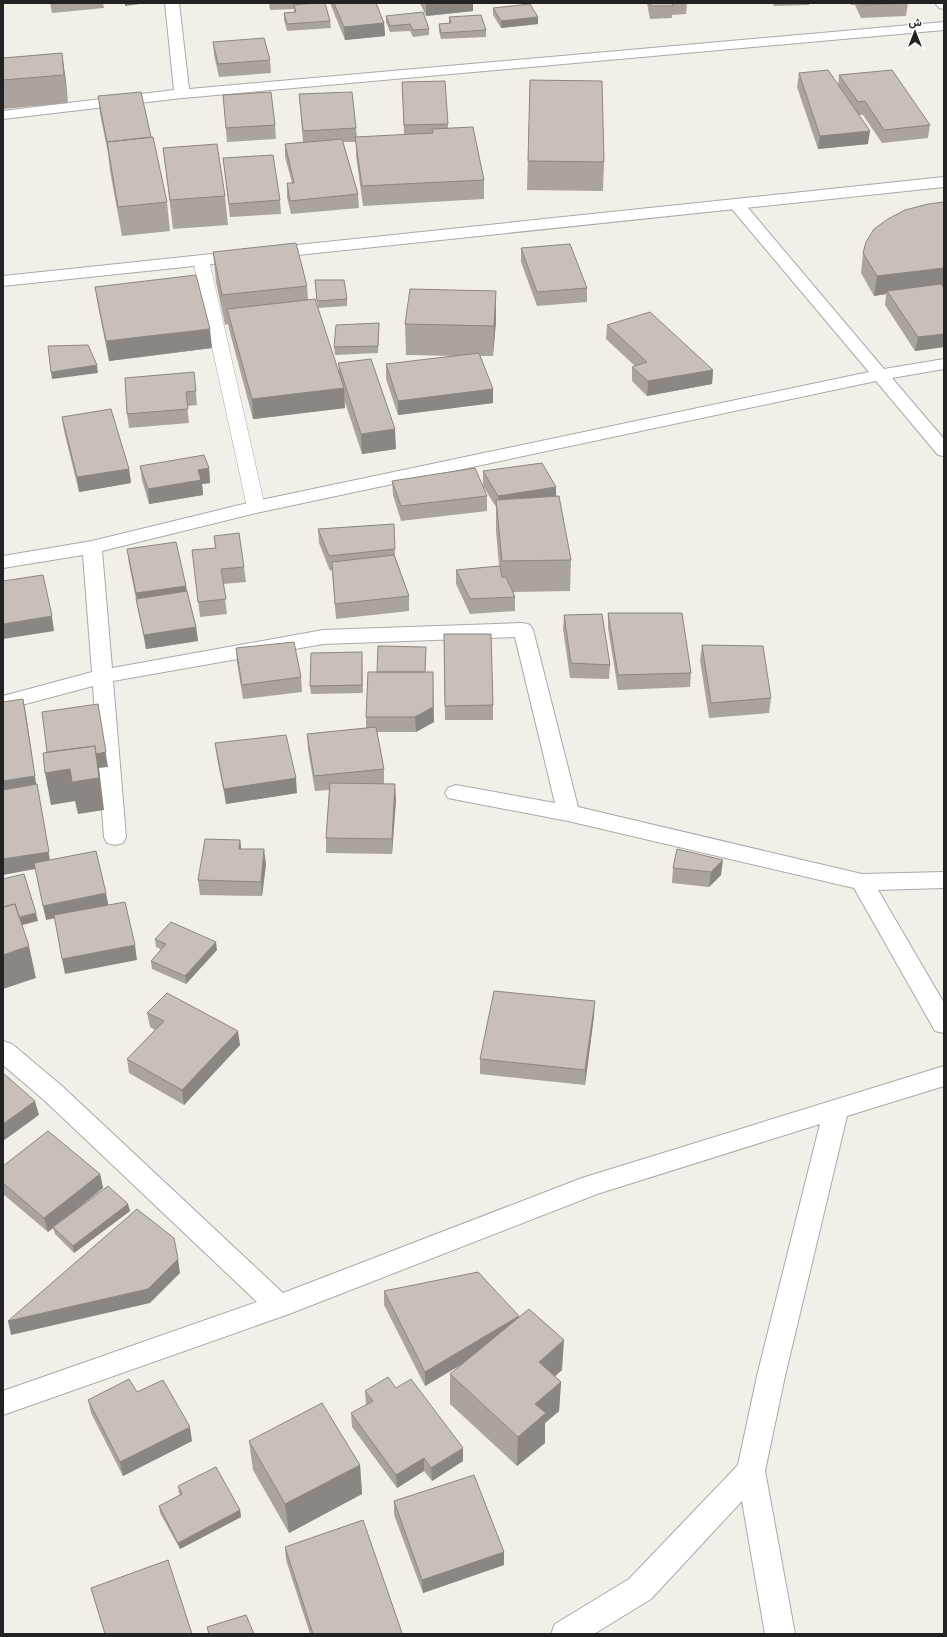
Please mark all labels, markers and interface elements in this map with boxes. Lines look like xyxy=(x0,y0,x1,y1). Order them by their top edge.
north arrow xyxy=(895,12,935,52)
text: ش xyxy=(908,14,922,29)

